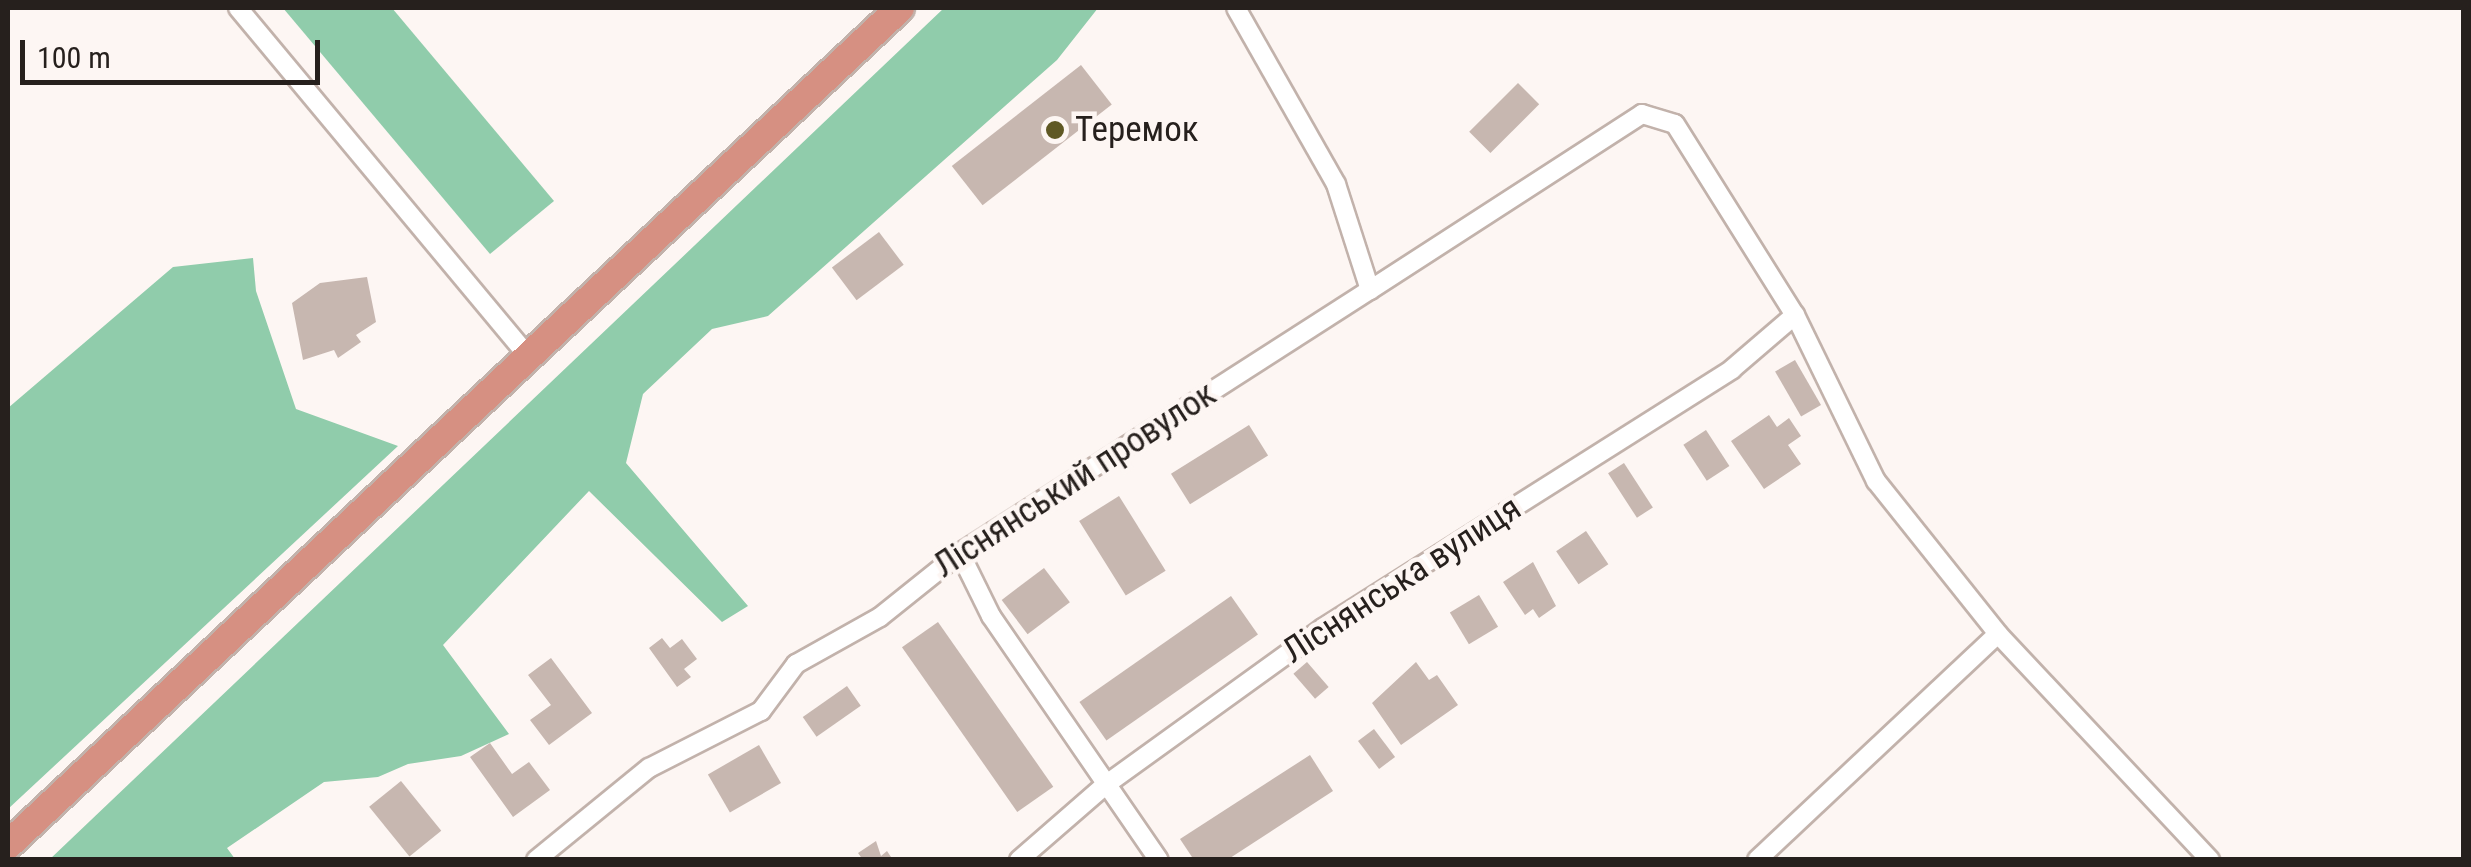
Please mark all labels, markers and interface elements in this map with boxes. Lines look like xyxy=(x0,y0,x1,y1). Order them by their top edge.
scale bar xyxy=(25,20,325,82)
text: 100 m xyxy=(37,40,111,75)
place label: Теремок xyxy=(1075,109,1199,151)
marker: Теремок xyxy=(1044,119,1066,141)
street label: Ліснянський провулок xyxy=(926,373,1224,587)
street label: Ліснянська вулиця xyxy=(1275,487,1529,673)

